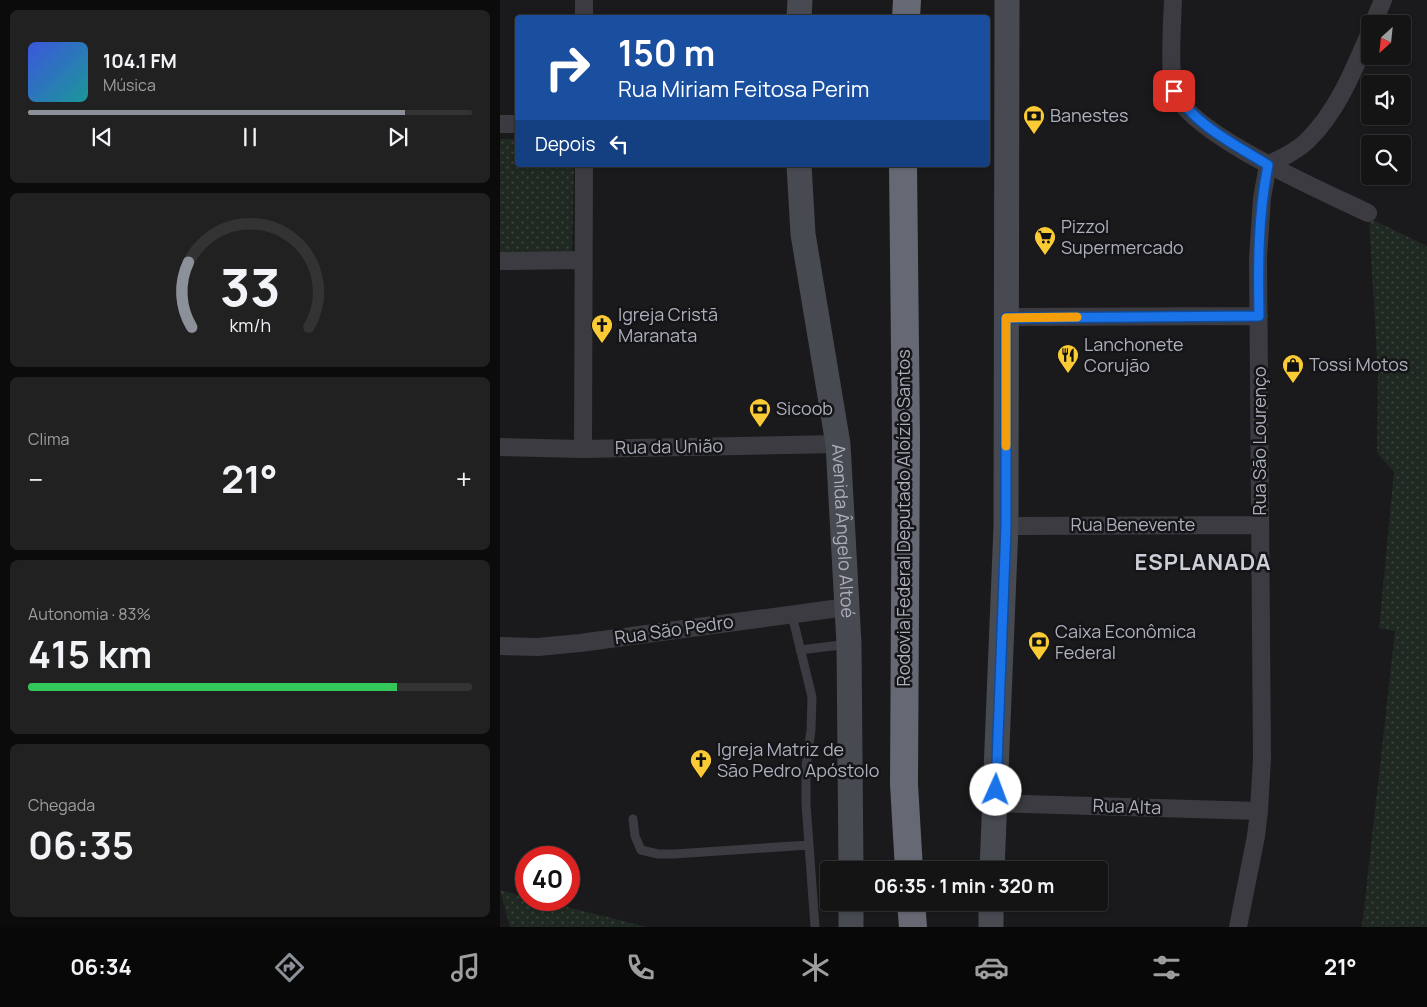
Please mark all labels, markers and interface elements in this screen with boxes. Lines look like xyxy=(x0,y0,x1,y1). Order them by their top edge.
north arrow xyxy=(1361,15,1411,65)
map controls xyxy=(1361,15,1411,185)
text: 150 m xyxy=(618,29,715,77)
icon: right xyxy=(535,35,600,100)
text: 104.1 FM xyxy=(103,48,177,74)
pin xyxy=(1153,70,1195,112)
text: Música xyxy=(103,74,156,96)
text: Rua Miriam Feitosa Perim xyxy=(618,74,870,104)
button: sound xyxy=(1361,75,1411,125)
icon: arrive xyxy=(1160,77,1188,105)
place label: Banestes xyxy=(1050,103,1128,127)
bank icon: Banestes xyxy=(1022,104,1046,135)
icon: previous xyxy=(88,123,116,151)
icon: pause xyxy=(236,123,264,151)
icon: next xyxy=(384,123,412,151)
icon: left xyxy=(605,130,633,158)
text: Depois xyxy=(535,131,595,157)
button: search xyxy=(1361,135,1411,185)
place label: Pizzol Supermercado xyxy=(1061,214,1184,259)
supermarket icon: Pizzol Supermercado xyxy=(1033,225,1057,256)
text: 33 xyxy=(220,251,280,322)
place label: Igreja Cristã Maranata xyxy=(618,302,718,347)
text: km/h xyxy=(229,313,271,337)
church icon: Igreja Cristã Maranata xyxy=(590,313,614,344)
place label: Lanchonete Corujão xyxy=(1084,332,1184,377)
restaurant icon: Lanchonete Corujão xyxy=(1056,343,1080,374)
street label: Rodovia Federal Deputado Aloízio Santos xyxy=(891,349,915,687)
place label: Tossi Motos xyxy=(1309,352,1408,376)
shop icon: Tossi Motos xyxy=(1281,353,1305,384)
street label: Rua São Lourenço xyxy=(1247,366,1271,516)
place label: Sicoob xyxy=(776,396,833,420)
bank icon: Sicoob xyxy=(748,397,772,428)
text: Clima xyxy=(28,428,69,450)
street label: Rua da União xyxy=(615,433,723,459)
street label: Avenida Ângelo Altoé xyxy=(827,443,861,619)
text: 21° xyxy=(221,452,278,504)
text: − xyxy=(28,460,43,498)
text: + xyxy=(456,460,472,498)
street label: Rua Benevente xyxy=(1071,512,1195,536)
district label: ESPLANADA xyxy=(1135,547,1272,577)
text: Autonomia · 83% xyxy=(28,603,151,625)
street label: Rua São Pedro xyxy=(613,609,735,649)
place label: Caixa Econômica Federal xyxy=(1055,619,1196,664)
text: 415 km xyxy=(28,627,152,679)
bank icon: Caixa Econômica Federal xyxy=(1027,630,1051,661)
place label: Igreja Matriz de São Pedro Apóstolo xyxy=(717,737,879,782)
church icon: Igreja Matriz de São Pedro Apóstolo xyxy=(689,748,713,779)
position arrow xyxy=(969,763,1021,815)
street label: Rua Alta xyxy=(1092,793,1162,819)
text: Chegada xyxy=(28,794,95,816)
text: 06:35 xyxy=(28,818,134,870)
speed limit sign: 40 xyxy=(515,846,580,911)
text: 06:35 · 1 min · 320 m xyxy=(874,873,1054,899)
icon: directions xyxy=(272,950,307,985)
icon: music xyxy=(448,950,483,985)
icon: phone xyxy=(623,950,658,985)
icon: climate xyxy=(798,950,833,985)
icon: car xyxy=(974,950,1009,985)
icon: filters xyxy=(1149,950,1184,985)
text: 06:34 xyxy=(70,952,132,982)
text: 21° xyxy=(1324,952,1357,982)

